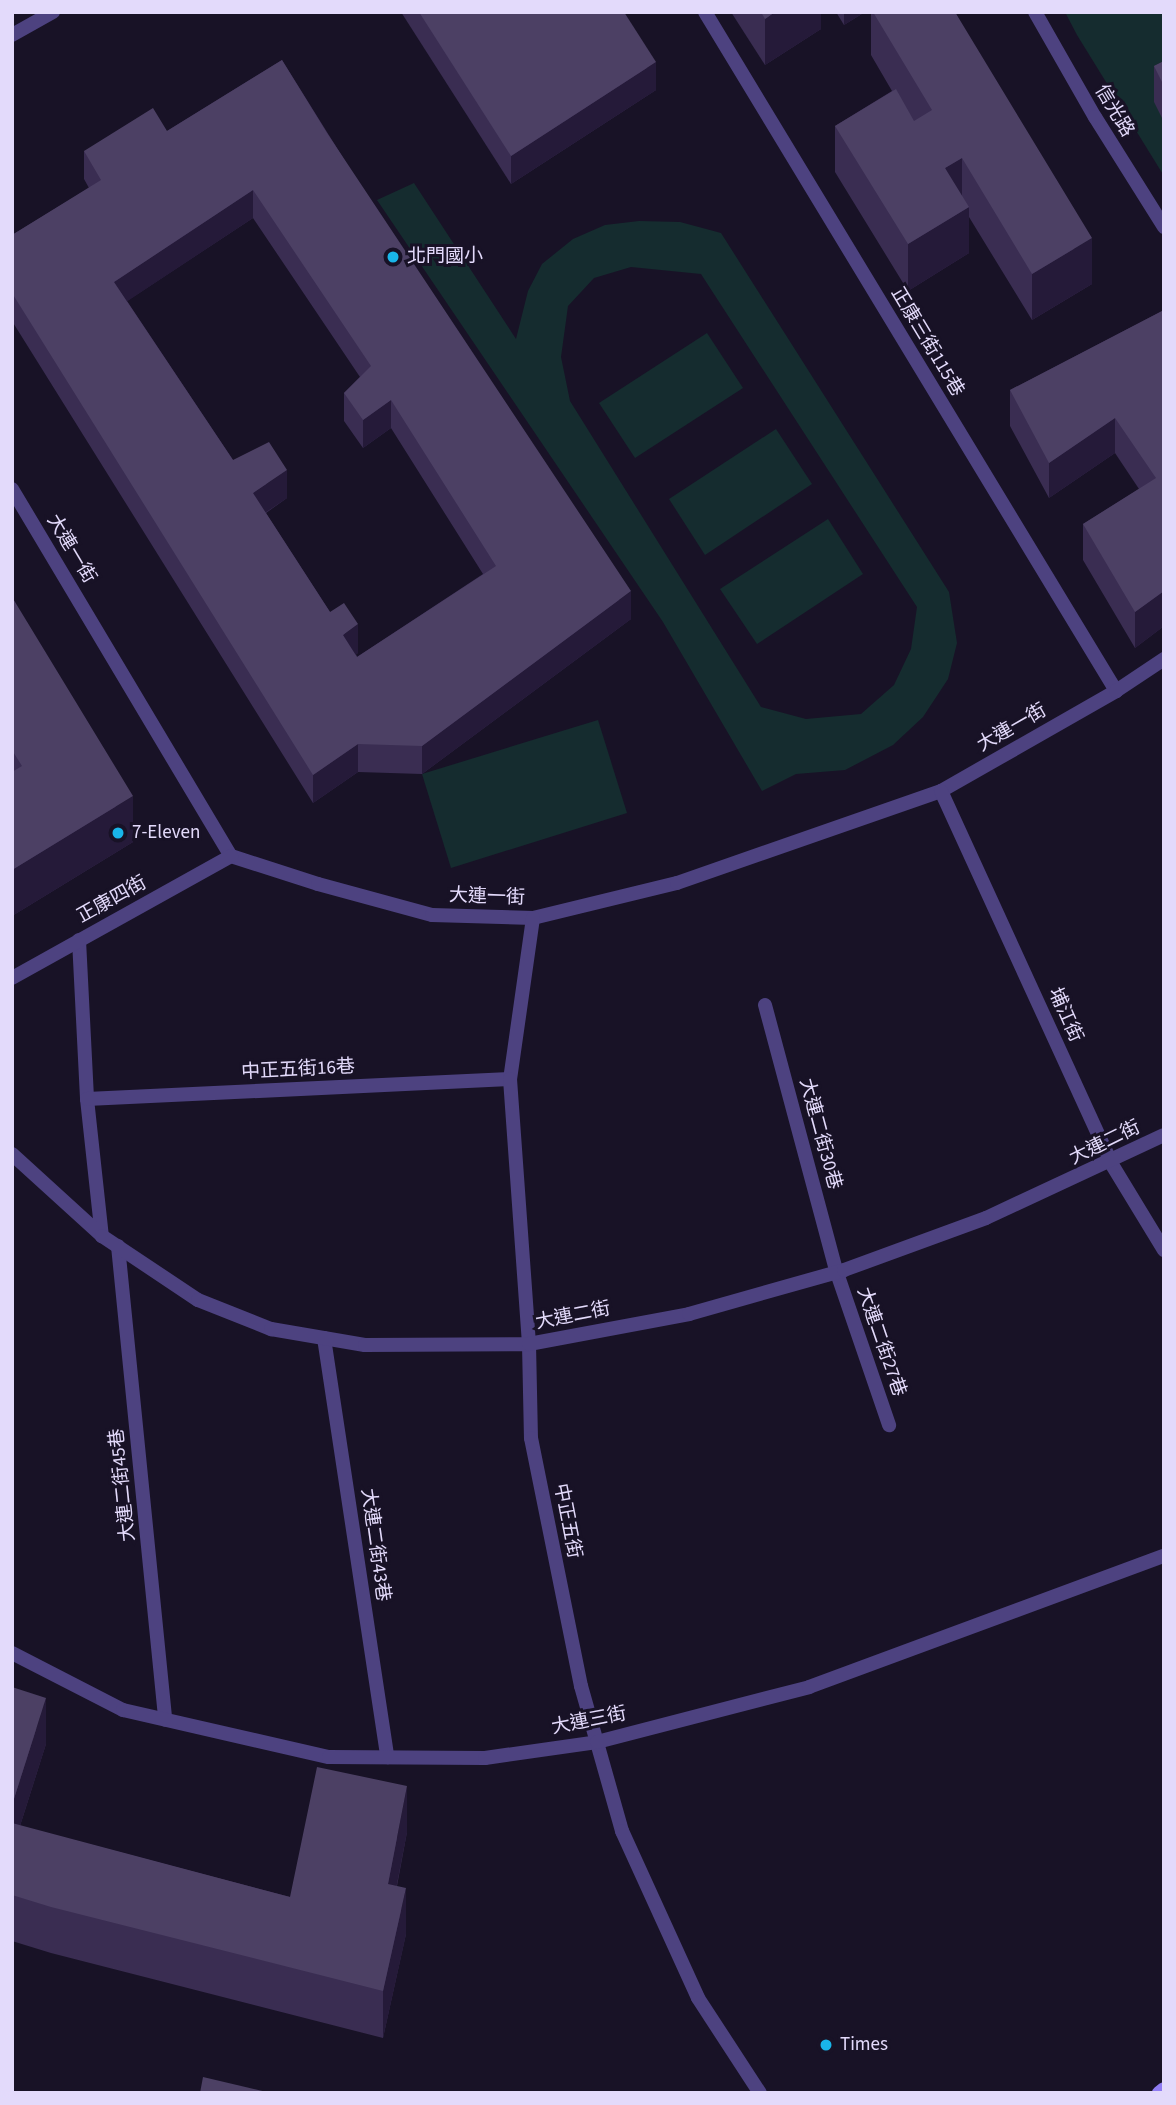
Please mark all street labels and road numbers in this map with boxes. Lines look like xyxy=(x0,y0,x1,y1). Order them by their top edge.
street label: 信光路 xyxy=(1090,81,1138,141)
street label: 正康三街115巷 xyxy=(885,283,969,401)
street label: 大連一街 xyxy=(42,511,100,587)
street label: 大連一街 xyxy=(973,699,1051,757)
street label: 正康四街 xyxy=(73,872,151,928)
street label: 大連一街 xyxy=(449,884,525,910)
street label: 埔江街 xyxy=(1043,984,1087,1046)
street label: 中正五街16巷 xyxy=(241,1056,355,1084)
street label: 大連二街30巷 xyxy=(794,1076,846,1192)
street label: 大連二街 xyxy=(1066,1116,1144,1170)
street label: 大連二街27巷 xyxy=(852,1284,910,1400)
street label: 大連二街 xyxy=(534,1298,612,1334)
street label: 大連二街45巷 xyxy=(106,1427,140,1543)
street label: 中正五街 xyxy=(549,1482,585,1560)
street label: 大連二街43巷 xyxy=(356,1487,394,1603)
street label: 大連三街 xyxy=(550,1703,628,1739)

